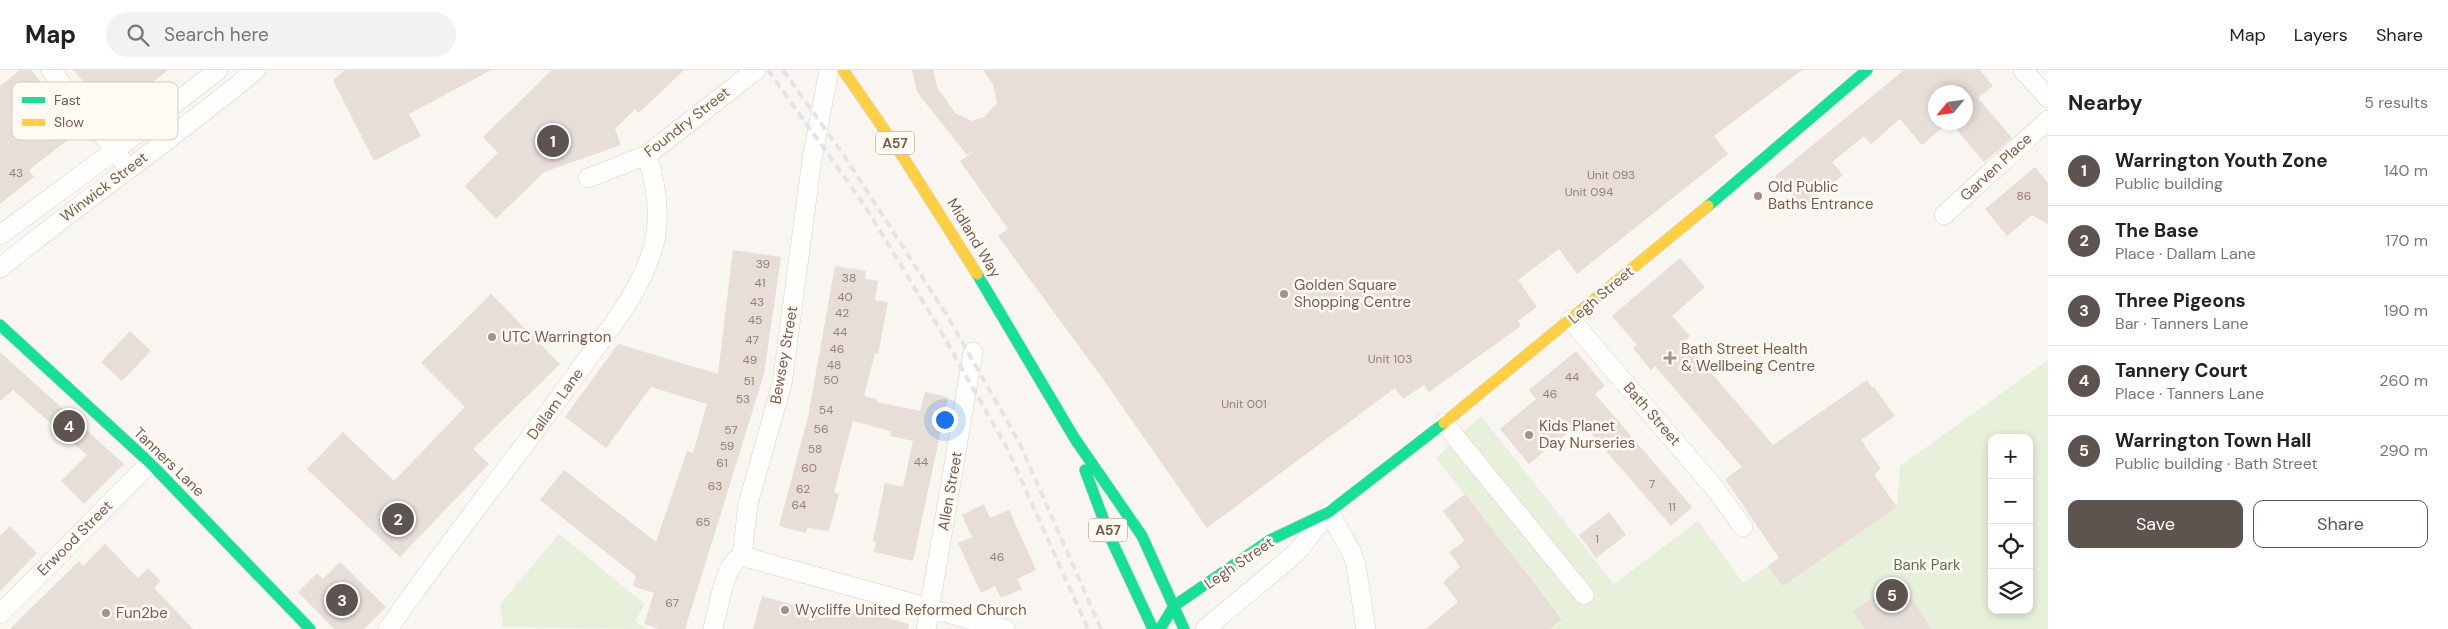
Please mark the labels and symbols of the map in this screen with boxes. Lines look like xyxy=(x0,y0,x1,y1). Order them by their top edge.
legend xyxy=(12,82,178,140)
street label: Foundry Street xyxy=(640,82,734,162)
north arrow xyxy=(1928,85,1973,130)
text: Fast xyxy=(54,91,81,109)
text: Slow xyxy=(54,113,84,131)
pin: 1 xyxy=(537,122,569,160)
street label: Garven Place xyxy=(1956,129,2036,205)
road number: A57 xyxy=(876,132,914,154)
street label: Winwick Street xyxy=(56,148,152,226)
house number: 43 xyxy=(9,165,23,181)
house number: Unit 093 xyxy=(1587,167,1635,183)
place label: Old Public Baths Entrance xyxy=(1768,177,1873,214)
house number: Unit 094 xyxy=(1565,184,1613,200)
house number: 86 xyxy=(2017,188,2031,204)
marker: Old Public Baths Entrance xyxy=(1752,190,1764,202)
street label: Midland Way xyxy=(942,195,1006,282)
house number: 39 xyxy=(756,256,770,272)
street label: Legh Street xyxy=(1564,262,1638,328)
house number: 38 xyxy=(842,270,856,286)
house number: 41 xyxy=(754,275,766,291)
place label: Golden Square Shopping Centre xyxy=(1294,275,1411,312)
marker: Golden Square Shopping Centre xyxy=(1278,288,1290,300)
house number: 40 xyxy=(837,289,853,305)
house number: 43 xyxy=(750,294,764,310)
street label: Bewsey Street xyxy=(766,304,802,406)
house number: 42 xyxy=(835,305,849,321)
house number: 45 xyxy=(748,312,762,328)
house number: 44 xyxy=(833,324,847,340)
place label: UTC Warrington xyxy=(502,327,611,347)
marker: UTC Warrington xyxy=(486,331,498,343)
house number: 47 xyxy=(745,332,759,348)
place label: Bath Street Health & Wellbeing Centre xyxy=(1681,339,1815,376)
house number: 46 xyxy=(830,341,844,357)
house number: Unit 103 xyxy=(1368,351,1412,367)
marker: Bath Street Health & Wellbeing Centre xyxy=(1663,351,1677,365)
house number: 49 xyxy=(743,352,757,368)
house number: 48 xyxy=(827,357,841,373)
street label: Dallam Lane xyxy=(522,364,588,444)
house number: 44 xyxy=(1565,369,1579,385)
house number: 50 xyxy=(823,372,839,388)
house number: 51 xyxy=(743,373,755,389)
street label: Bath Street xyxy=(1619,378,1685,450)
house number: 46 xyxy=(1543,386,1557,402)
house number: 53 xyxy=(736,391,750,407)
house number: Unit 001 xyxy=(1221,396,1267,412)
house number: 54 xyxy=(819,402,833,418)
pin: 4 xyxy=(53,407,85,445)
your location xyxy=(932,407,958,433)
place label: Kids Planet Day Nurseries xyxy=(1539,416,1635,453)
house number: 56 xyxy=(814,421,828,437)
house number: 57 xyxy=(724,422,738,438)
street label: Tanners Lane xyxy=(129,423,209,501)
marker: Kids Planet Day Nurseries xyxy=(1523,429,1535,441)
house number: 59 xyxy=(720,438,734,454)
house number: 58 xyxy=(808,441,822,457)
street label: Allen Street xyxy=(933,450,967,532)
house number: 44 xyxy=(914,454,928,470)
house number: 61 xyxy=(716,455,728,471)
house number: 60 xyxy=(801,460,817,476)
house number: 7 xyxy=(1649,476,1655,492)
house number: 63 xyxy=(708,478,722,494)
house number: 62 xyxy=(796,481,810,497)
street label: Erwood Street xyxy=(33,496,117,580)
house number: 64 xyxy=(792,497,806,513)
house number: 11 xyxy=(1668,499,1676,515)
pin: 2 xyxy=(382,500,414,538)
house number: 65 xyxy=(696,514,710,530)
road number: A57 xyxy=(1089,518,1127,542)
house number: 1 xyxy=(1595,531,1599,547)
street label: Legh Street xyxy=(1200,532,1278,594)
house number: 46 xyxy=(990,549,1004,565)
park label: Bank Park xyxy=(1894,555,1961,575)
pin: 5 xyxy=(1876,576,1908,614)
pin: 3 xyxy=(326,581,358,619)
house number: 67 xyxy=(665,595,679,611)
place label: Wycliffe United Reformed Church xyxy=(795,600,1027,620)
place label: Fun2be xyxy=(116,603,168,623)
marker: Wycliffe United Reformed Church xyxy=(779,604,791,616)
marker: Fun2be xyxy=(100,607,112,619)

